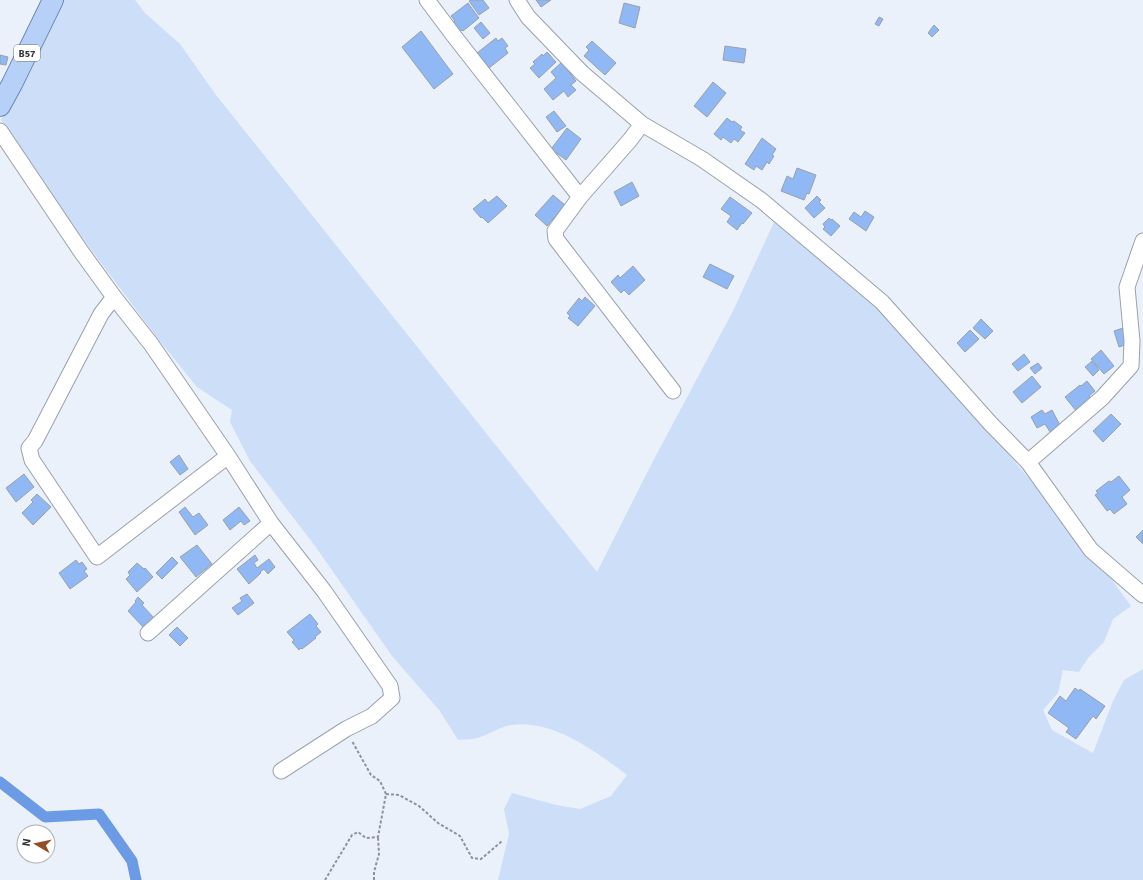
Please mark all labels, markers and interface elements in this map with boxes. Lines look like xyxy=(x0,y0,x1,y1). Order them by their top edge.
road number: B57 xyxy=(14,45,40,61)
north arrow xyxy=(16,824,56,864)
text: N xyxy=(20,838,34,847)

